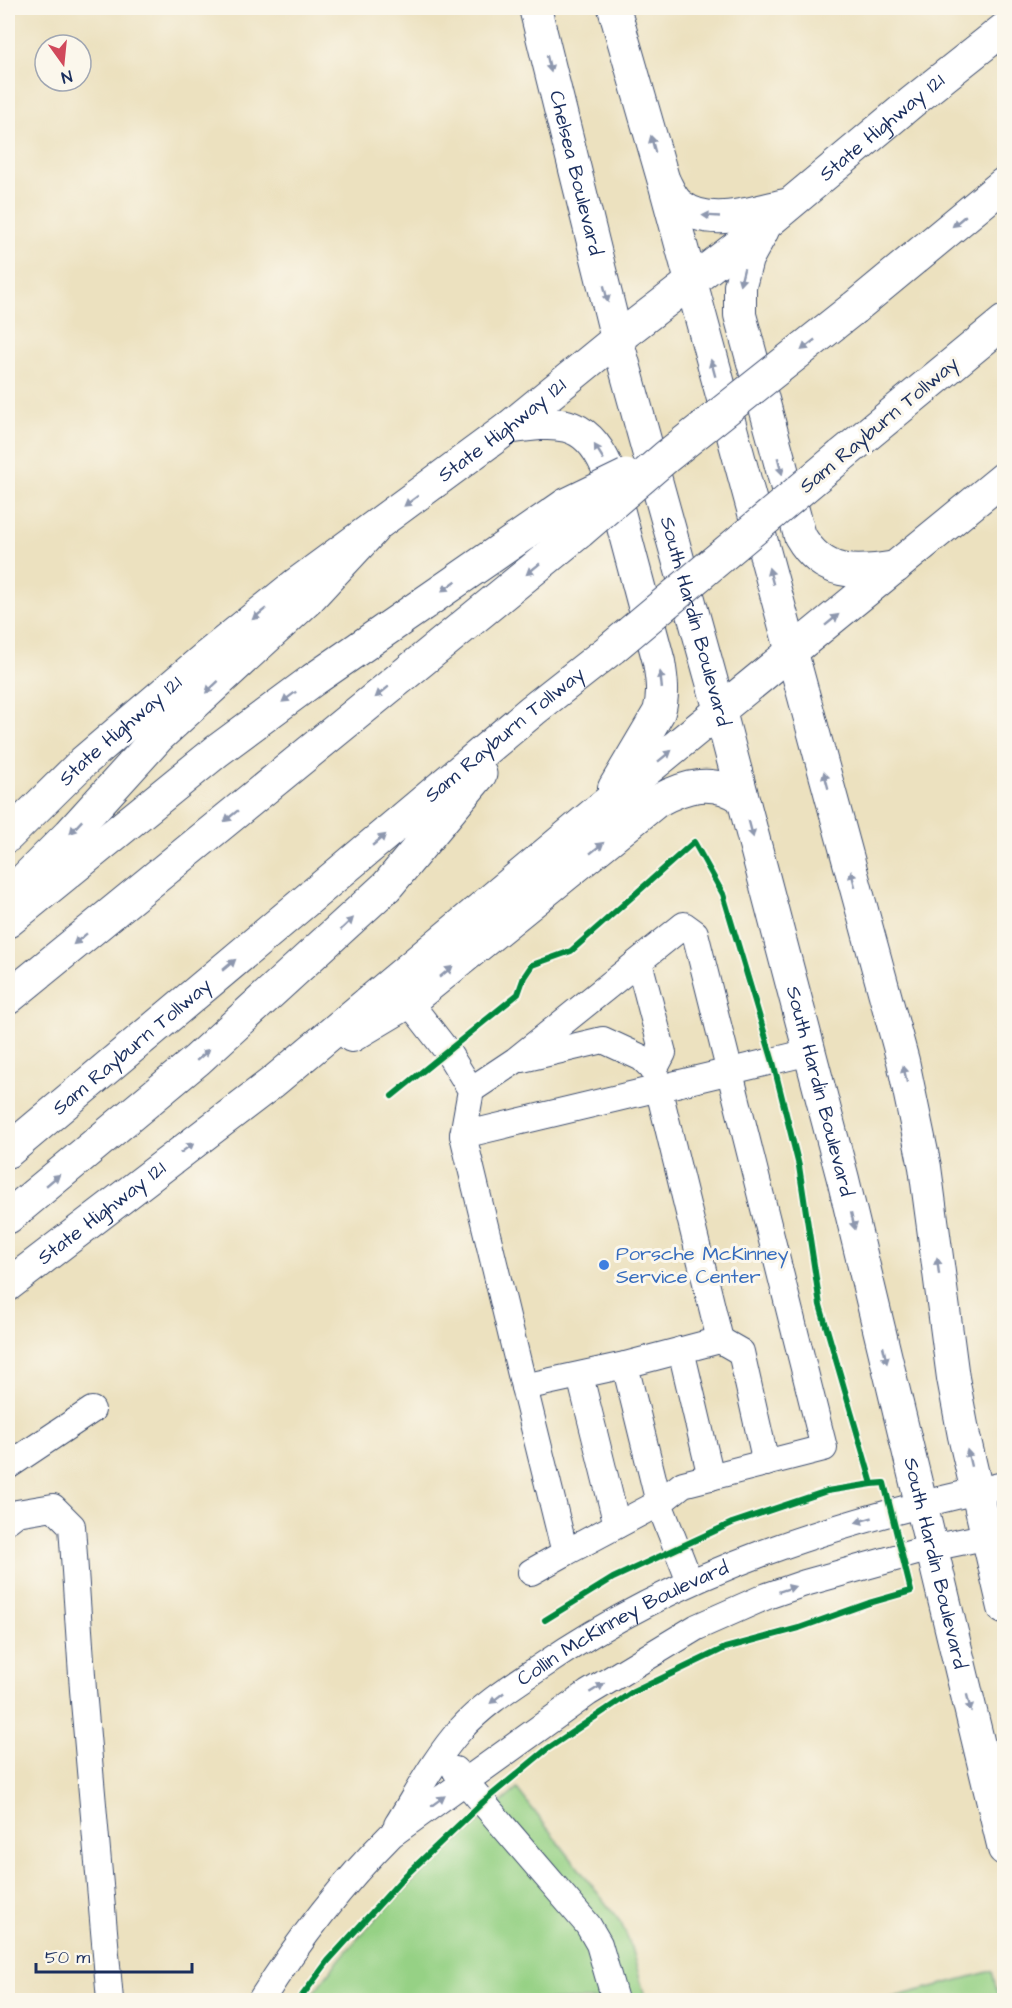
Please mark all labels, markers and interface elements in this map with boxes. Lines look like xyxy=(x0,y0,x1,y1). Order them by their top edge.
north arrow xyxy=(33,33,93,93)
one-way arrow xyxy=(544,55,554,73)
text: N xyxy=(59,65,74,88)
street label: State Highway 121 xyxy=(813,67,951,188)
street label: Chelsea Boulevard xyxy=(542,88,610,258)
one-way arrow xyxy=(648,135,658,154)
one-way arrow xyxy=(701,211,720,220)
one-way arrow xyxy=(952,215,967,227)
one-way arrow xyxy=(737,268,747,286)
one-way arrow xyxy=(601,285,611,304)
one-way arrow xyxy=(800,338,816,351)
street label: Sam Rayburn Tollway xyxy=(793,350,965,501)
one-way arrow xyxy=(708,359,718,377)
street label: State Highway 121 xyxy=(432,372,573,489)
one-way arrow xyxy=(593,444,604,460)
one-way arrow xyxy=(776,457,786,475)
one-way arrow xyxy=(404,494,419,506)
street label: South Hardin Boulevard xyxy=(653,513,737,729)
one-way arrow xyxy=(526,562,541,575)
one-way arrow xyxy=(766,567,775,585)
one-way arrow xyxy=(442,580,457,592)
one-way arrow xyxy=(251,608,267,621)
one-way arrow xyxy=(824,613,840,626)
street label: Sam Rayburn Tollway xyxy=(419,661,591,809)
street label: State Highway 121 xyxy=(52,669,189,792)
one-way arrow xyxy=(656,670,666,689)
one-way arrow xyxy=(205,680,219,694)
one-way arrow xyxy=(375,686,390,698)
one-way arrow xyxy=(281,691,297,704)
one-way arrow xyxy=(657,751,672,763)
one-way arrow xyxy=(821,771,831,789)
one-way arrow xyxy=(223,809,239,822)
one-way arrow xyxy=(70,819,83,834)
one-way arrow xyxy=(746,820,756,838)
one-way arrow xyxy=(371,833,387,846)
one-way arrow xyxy=(589,842,604,855)
one-way arrow xyxy=(848,870,858,889)
one-way arrow xyxy=(339,918,354,931)
one-way arrow xyxy=(72,932,88,945)
one-way arrow xyxy=(221,959,236,972)
one-way arrow xyxy=(438,965,454,978)
street label: Sam Rayburn Tollway xyxy=(47,972,218,1122)
street label: South Hardin Boulevard xyxy=(779,983,861,1199)
one-way arrow xyxy=(195,1049,210,1062)
one-way arrow xyxy=(900,1064,910,1083)
one-way arrow xyxy=(180,1142,195,1154)
street label: State Highway 121 xyxy=(31,1155,172,1272)
one-way arrow xyxy=(45,1173,61,1186)
one-way arrow xyxy=(848,1211,858,1230)
place label: Porsche McKinney Service Center xyxy=(616,1240,789,1291)
one-way arrow xyxy=(933,1256,942,1275)
marker: Porsche McKinney Service Center xyxy=(597,1258,611,1272)
one-way arrow xyxy=(881,1346,890,1365)
one-way arrow xyxy=(964,1448,973,1467)
street label: South Hardin Boulevard xyxy=(896,1455,974,1672)
one-way arrow xyxy=(855,1516,873,1525)
street label: Collin McKinney Boulevard xyxy=(511,1554,733,1693)
one-way arrow xyxy=(778,1584,796,1594)
one-way arrow xyxy=(589,1682,605,1693)
one-way arrow xyxy=(489,1692,504,1704)
one-way arrow xyxy=(964,1694,974,1712)
one-way arrow xyxy=(430,1795,446,1807)
scale bar xyxy=(36,1936,192,1974)
text: 50 m xyxy=(45,1945,90,1970)

